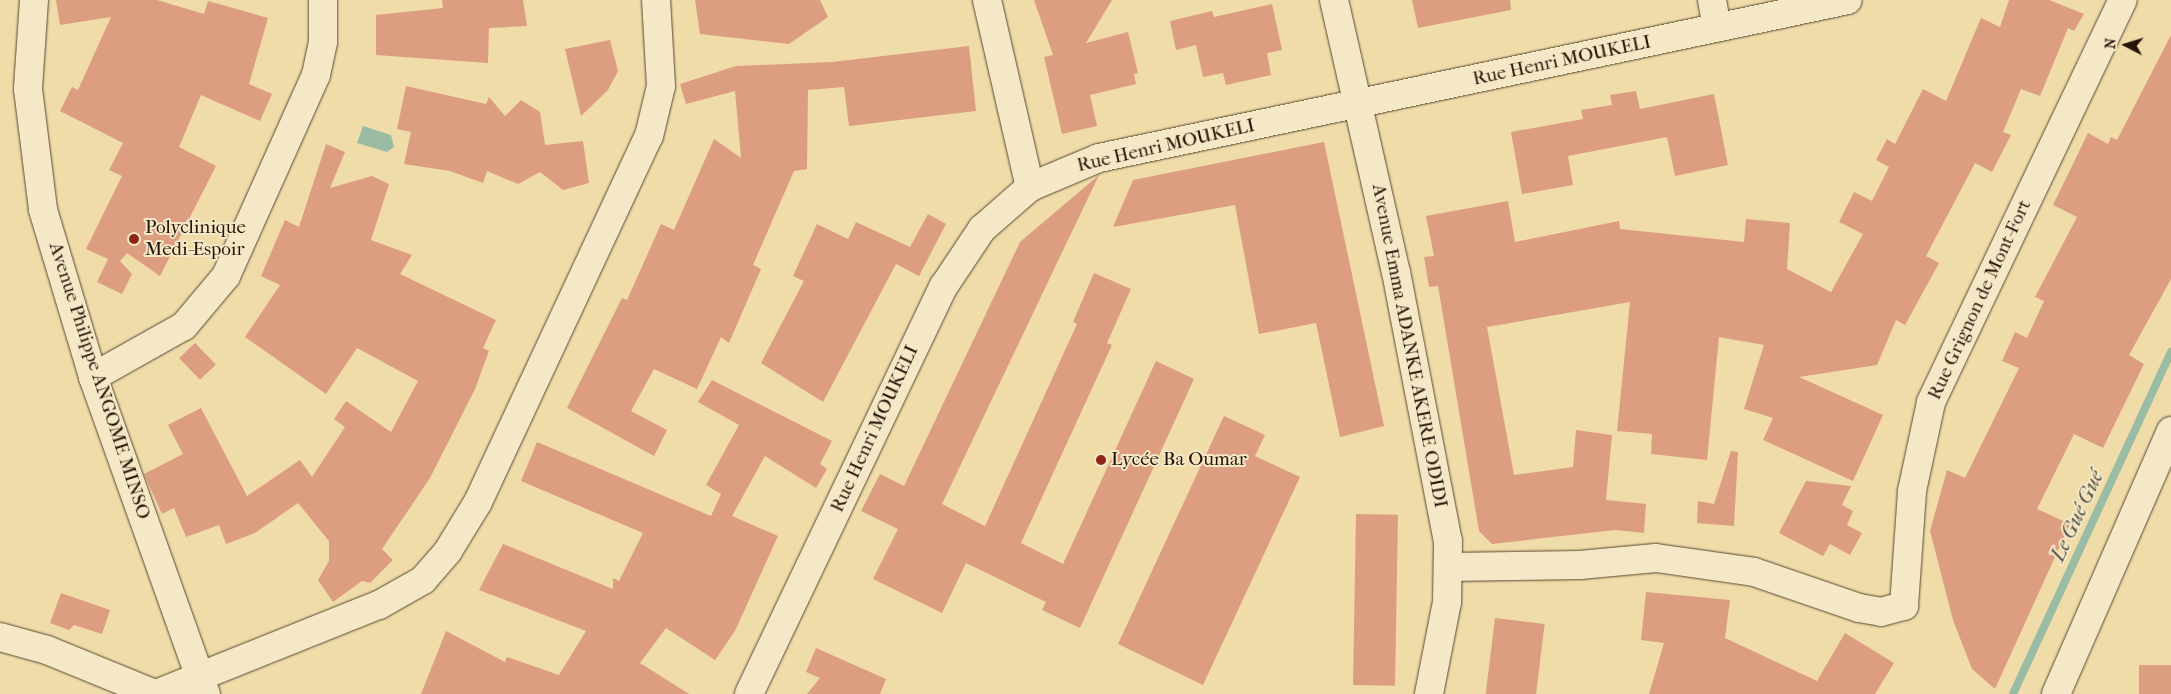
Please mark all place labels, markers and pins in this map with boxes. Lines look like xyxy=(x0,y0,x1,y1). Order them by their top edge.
place label: Polyclinique Medi-Espoir xyxy=(145,217,246,261)
marker: Polyclinique Medi-Espoir xyxy=(127,232,141,246)
place label: Lycée Ba Oumar xyxy=(1111,449,1247,471)
marker: Lycée Ba Oumar xyxy=(1095,454,1107,466)

